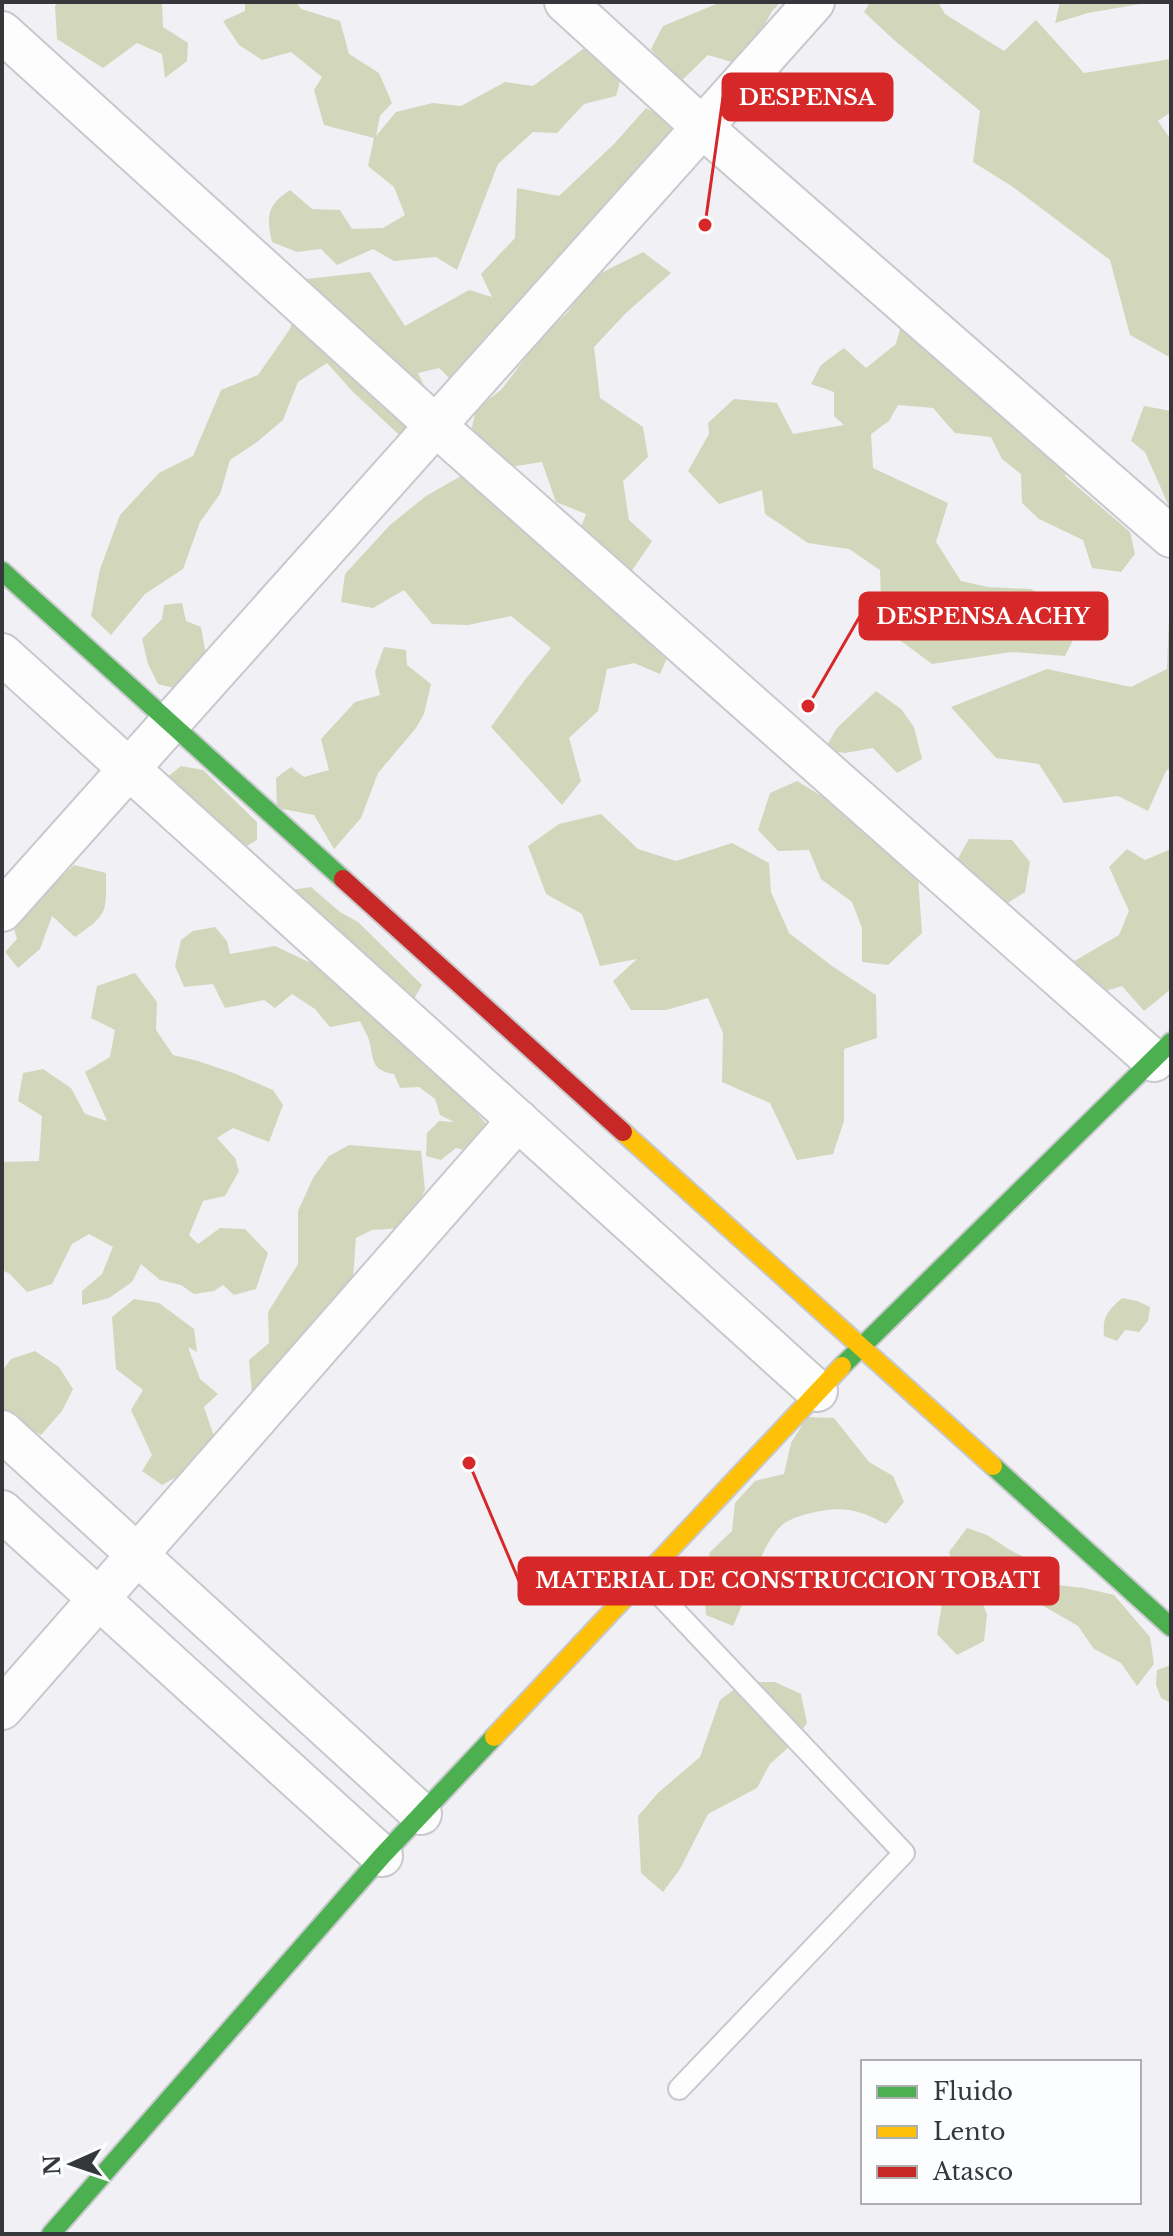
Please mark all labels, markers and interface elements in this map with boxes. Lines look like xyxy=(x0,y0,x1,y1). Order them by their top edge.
callout: DESPENSA xyxy=(723,74,892,120)
text: DESPENSA xyxy=(739,84,876,111)
callout: DESPENSA ACHY xyxy=(860,593,1107,639)
text: DESPENSA ACHY xyxy=(876,603,1091,630)
callout: MATERIAL DE CONSTRUCCION TOBATI xyxy=(519,1558,1058,1604)
text: MATERIAL DE CONSTRUCCION TOBATI xyxy=(535,1567,1041,1594)
legend xyxy=(861,2060,1141,2204)
text: Fluido xyxy=(933,2077,1013,2106)
text: Lento xyxy=(933,2117,1006,2146)
north arrow xyxy=(32,2124,112,2204)
text: N xyxy=(38,2154,67,2176)
text: Atasco xyxy=(932,2157,1013,2186)

